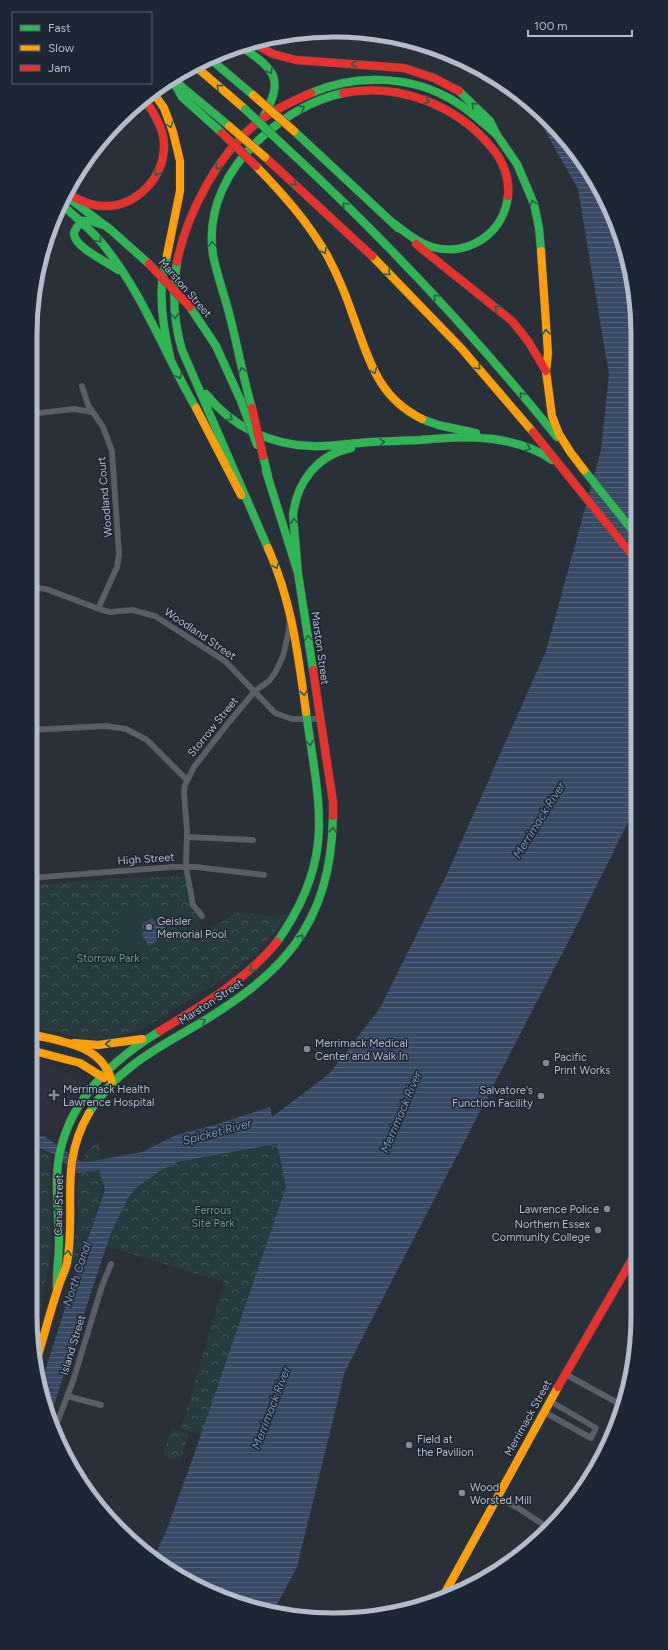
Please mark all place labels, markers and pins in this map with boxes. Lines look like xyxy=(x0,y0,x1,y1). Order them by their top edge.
place label: Geisler Memorial Pool xyxy=(157,915,227,941)
marker: Geisler Memorial Pool xyxy=(144,922,154,932)
place label: Merrimack Medical Center and Walk In xyxy=(315,1037,408,1063)
marker: Merrimack Medical Center and Walk In xyxy=(302,1044,312,1054)
place label: Pacific Print Works xyxy=(554,1051,610,1077)
marker: Pacific Print Works xyxy=(541,1058,551,1068)
place label: Merrimack Health Lawrence Hospital xyxy=(63,1083,154,1109)
place label: Salvatore's Function Facility xyxy=(452,1084,533,1110)
marker: Merrimack Health Lawrence Hospital xyxy=(48,1089,60,1101)
marker: Salvatore's Function Facility xyxy=(536,1091,546,1101)
place label: Lawrence Police xyxy=(519,1203,599,1216)
marker: Lawrence Police xyxy=(602,1204,612,1214)
place label: Northern Essex Community College xyxy=(492,1218,591,1244)
marker: Northern Essex Community College xyxy=(593,1225,603,1235)
place label: Field at the Pavilion xyxy=(417,1433,474,1459)
marker: Field at the Pavilion xyxy=(404,1440,414,1450)
place label: Wood Worsted Mill xyxy=(470,1481,531,1507)
marker: Wood Worsted Mill xyxy=(457,1488,467,1498)

